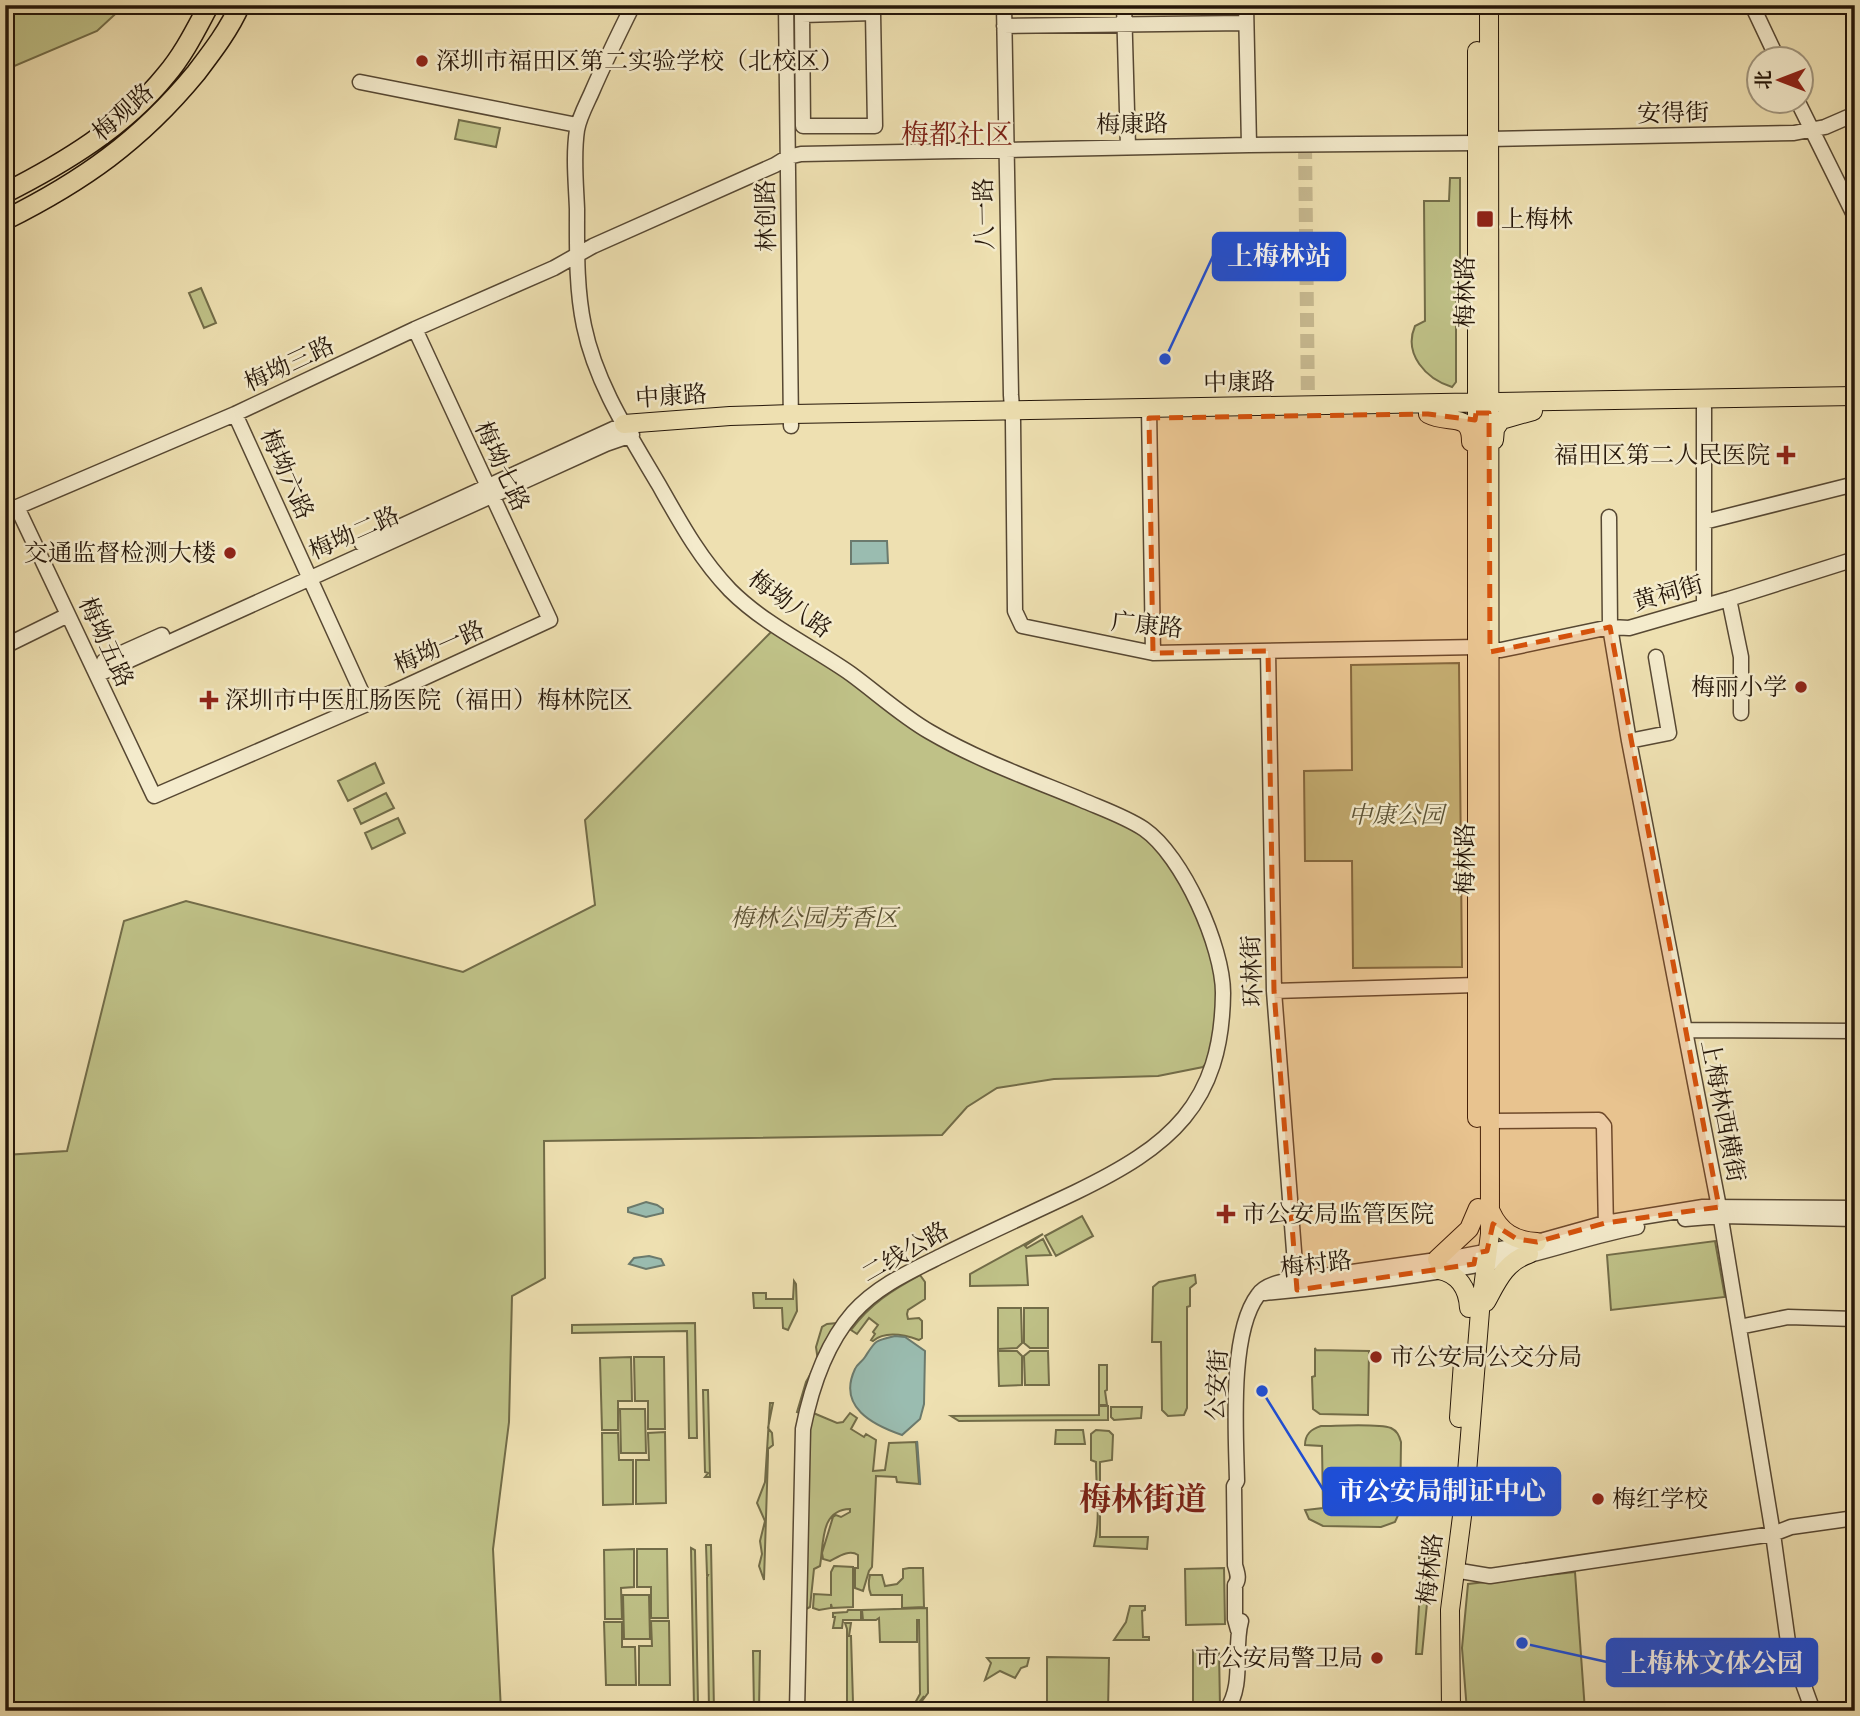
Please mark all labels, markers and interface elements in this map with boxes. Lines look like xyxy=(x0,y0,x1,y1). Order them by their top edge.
place label: 深圳市福田区第二实验学校（北校区） xyxy=(436,43,844,78)
north arrow xyxy=(1744,46,1814,116)
marker: 深圳市福田区第二实验学校（北校区） xyxy=(414,53,430,69)
text: 北 xyxy=(1749,70,1777,90)
street label: 梅观路 xyxy=(84,75,161,149)
street label: 安得街 xyxy=(1637,94,1709,131)
street label: 梅康路 xyxy=(1096,105,1168,142)
district label: 梅都社区 xyxy=(901,113,1013,154)
street label: 八一路 xyxy=(965,178,1002,250)
street label: 林创路 xyxy=(747,180,784,252)
place label: 上梅林 xyxy=(1501,201,1573,236)
marker: 上梅林 xyxy=(1475,209,1495,229)
callout: 上梅林站 xyxy=(1213,233,1345,280)
text: 上梅林站 xyxy=(1227,236,1331,275)
street label: 梅林路 xyxy=(1447,256,1482,328)
street label: 梅坳三路 xyxy=(238,327,340,400)
street label: 中康路 xyxy=(1203,363,1275,400)
street label: 中康路 xyxy=(634,376,708,415)
street label: 梅坳七路 xyxy=(466,415,539,517)
street label: 梅坳六路 xyxy=(252,423,323,525)
place label: 福田区第二人民医院 xyxy=(1554,437,1770,472)
marker: 福田区第二人民医院 xyxy=(1776,445,1796,465)
street label: 梅坳二路 xyxy=(303,497,405,568)
place label: 交通监督检测大楼 xyxy=(24,535,216,570)
marker: 交通监督检测大楼 xyxy=(222,545,238,561)
street label: 梅坳八路 xyxy=(741,561,839,646)
street label: 黄祠街 xyxy=(1628,566,1707,619)
street label: 梅坳五路 xyxy=(70,591,143,693)
street label: 广康路 xyxy=(1109,603,1185,646)
street label: 梅坳一路 xyxy=(388,611,490,682)
place label: 梅丽小学 xyxy=(1691,669,1787,704)
marker: 梅丽小学 xyxy=(1793,679,1809,695)
place label: 深圳市中医肛肠医院（福田）梅林院区 xyxy=(225,682,633,717)
marker: 深圳市中医肛肠医院（福田）梅林院区 xyxy=(199,690,219,710)
park label: 中康公园 xyxy=(1348,797,1448,832)
street label: 梅林路 xyxy=(1447,823,1482,895)
park label: 梅林公园芳香区 xyxy=(730,900,901,935)
street label: 环林街 xyxy=(1233,934,1270,1008)
street label: 上梅林西横街 xyxy=(1693,1037,1754,1185)
place label: 市公安局监管医院 xyxy=(1242,1196,1434,1231)
marker: 市公安局监管医院 xyxy=(1216,1204,1236,1224)
street label: 二线公路 xyxy=(854,1212,955,1291)
street label: 梅村路 xyxy=(1278,1242,1354,1285)
place label: 市公安局公交分局 xyxy=(1390,1339,1582,1374)
street label: 公安街 xyxy=(1197,1348,1236,1422)
marker: 市公安局公交分局 xyxy=(1368,1349,1384,1365)
callout: 市公安局制证中心 xyxy=(1324,1468,1560,1515)
text: 市公安局制证中心 xyxy=(1338,1471,1546,1510)
district label: 梅林街道 xyxy=(1079,1475,1207,1522)
place label: 梅红学校 xyxy=(1612,1481,1708,1516)
marker: 梅红学校 xyxy=(1590,1491,1606,1507)
street label: 梅林路 xyxy=(1408,1531,1451,1607)
callout: 上梅林文体公园 xyxy=(1607,1639,1817,1686)
place label: 市公安局警卫局 xyxy=(1195,1640,1363,1675)
text: 上梅林文体公园 xyxy=(1621,1643,1803,1682)
marker: 市公安局警卫局 xyxy=(1369,1650,1385,1666)

